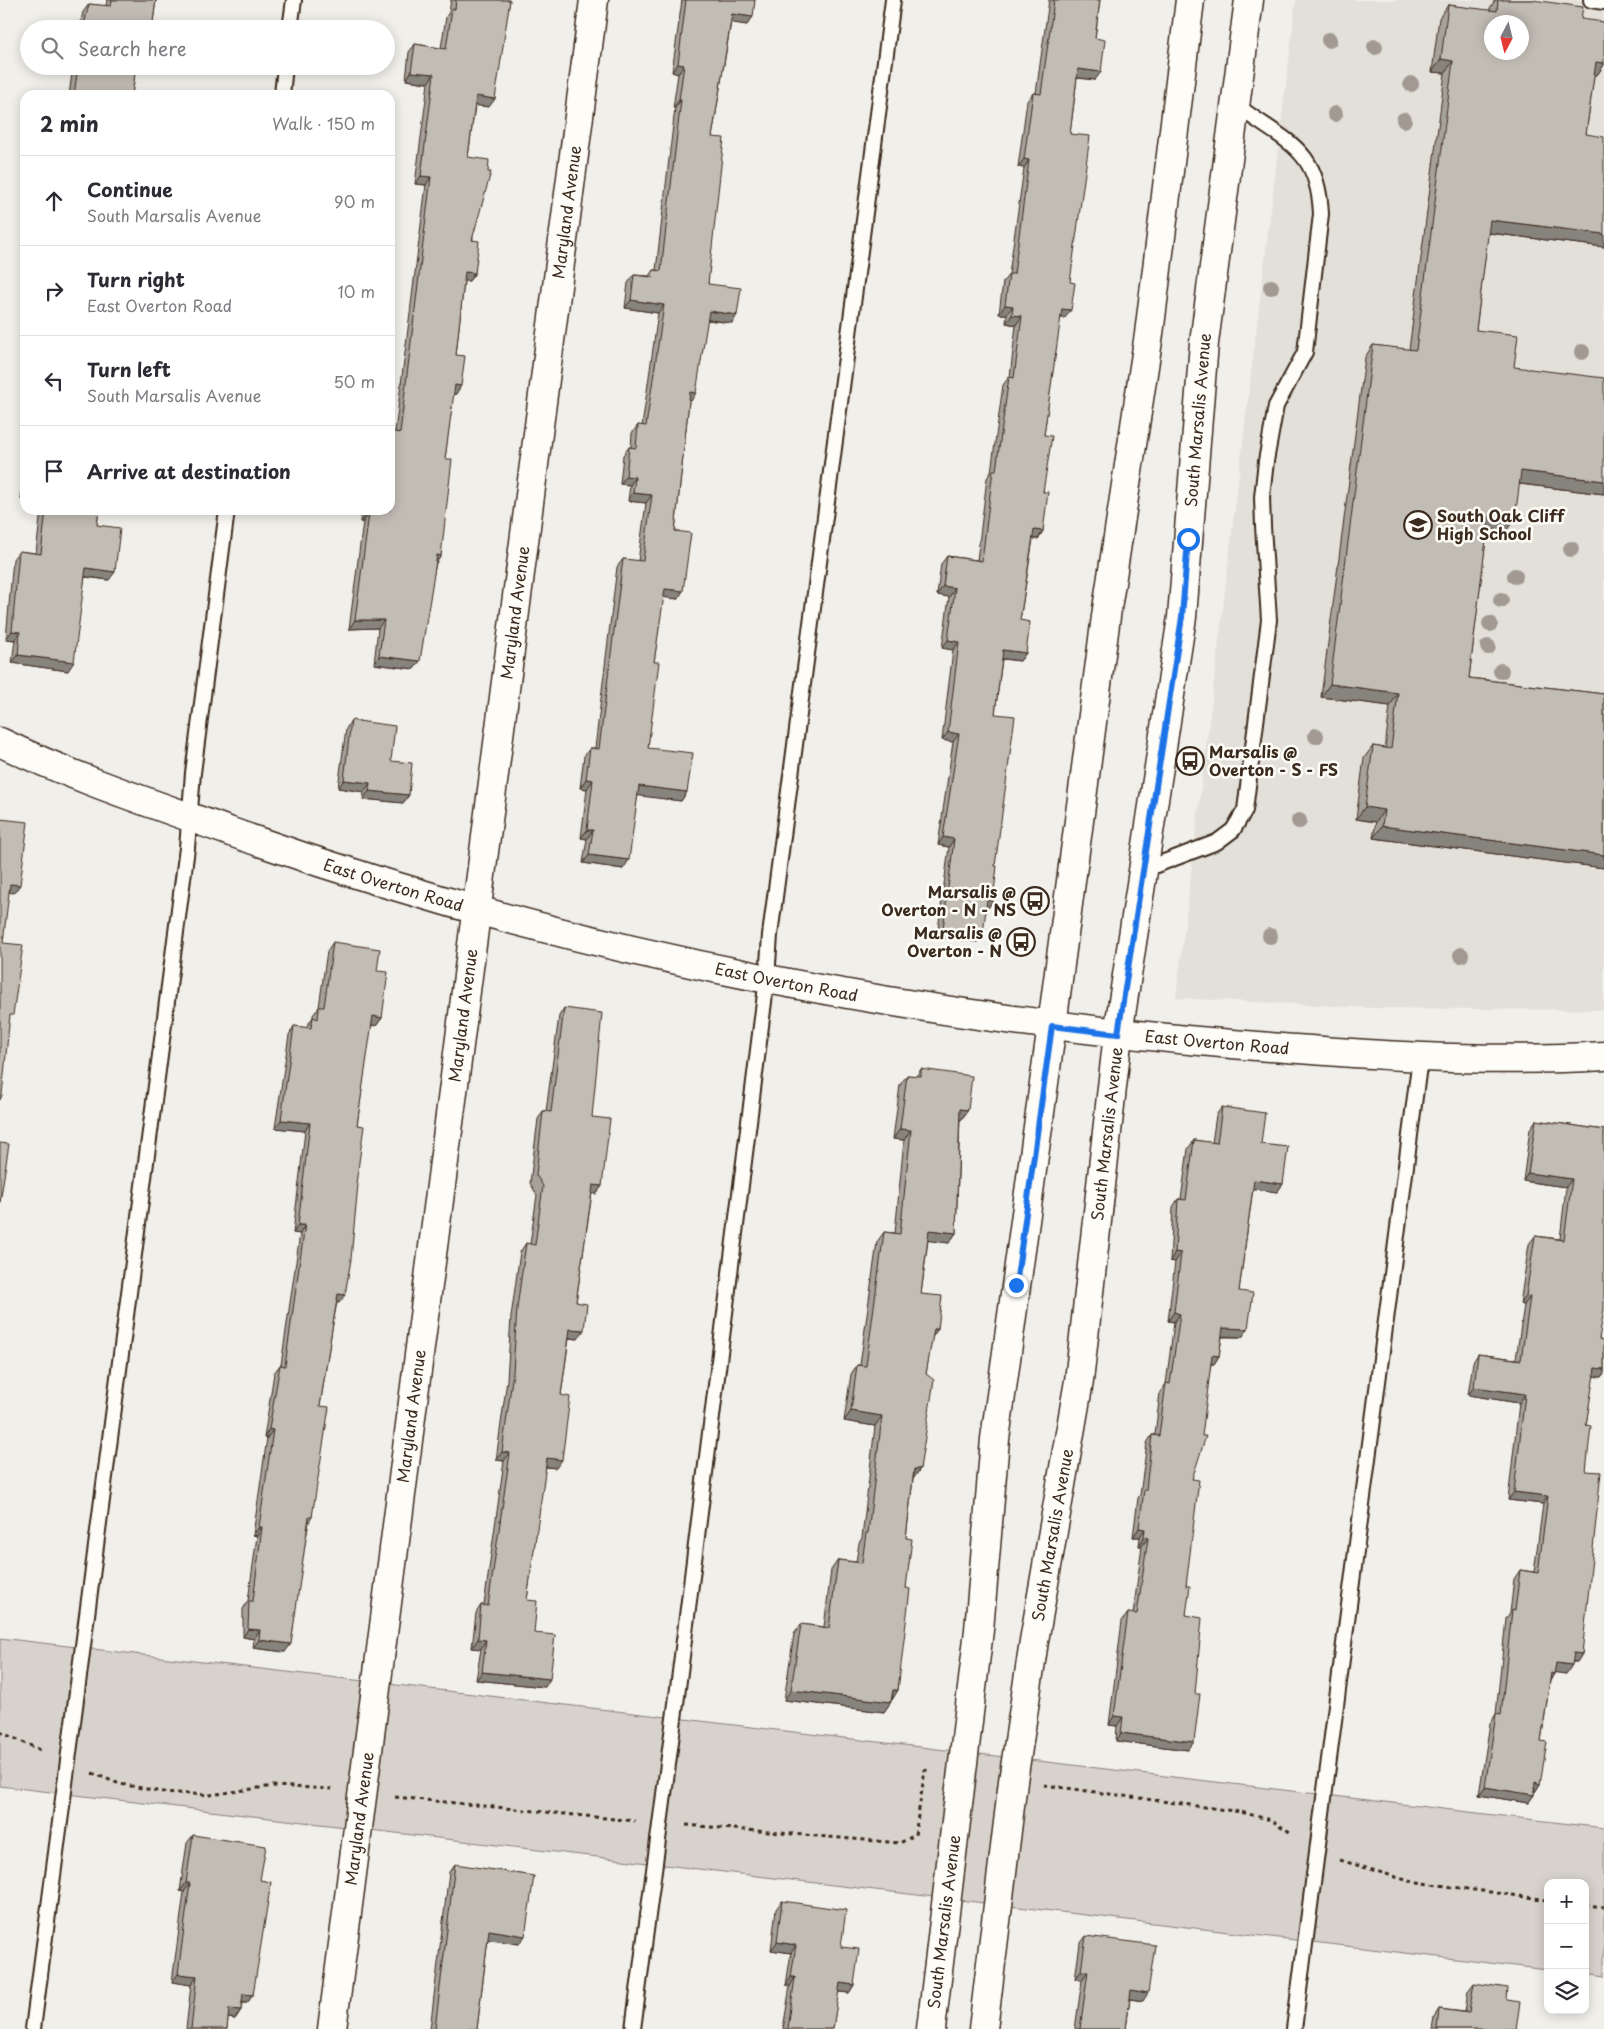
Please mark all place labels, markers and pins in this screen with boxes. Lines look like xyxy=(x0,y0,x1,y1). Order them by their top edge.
place label: South Oak Cliff High School xyxy=(1437,503,1566,545)
school or university icon: South Oak Cliff High School xyxy=(1403,510,1433,540)
place label: Marsalis @ Overton - S - FS xyxy=(1209,739,1338,781)
bus stop icon: Marsalis @ Overton - S - FS xyxy=(1175,746,1205,776)
place label: Marsalis @ Overton - N - NS xyxy=(881,879,1016,921)
bus stop icon: Marsalis @ Overton - N - NS xyxy=(1020,886,1050,916)
place label: Marsalis @ Overton - N xyxy=(907,920,1002,962)
bus stop icon: Marsalis @ Overton - N xyxy=(1006,927,1036,957)

